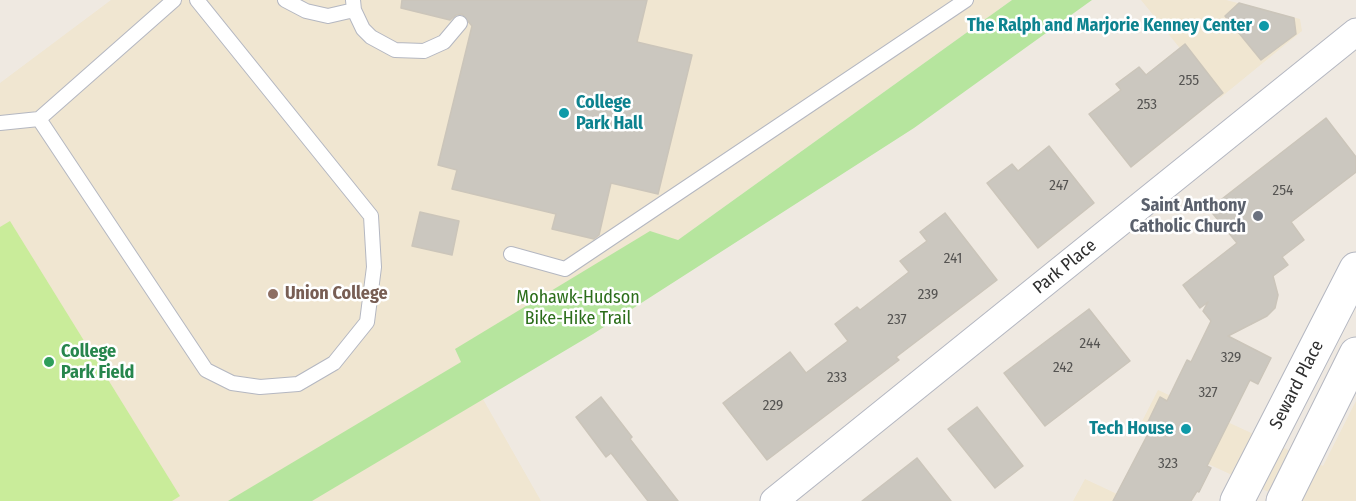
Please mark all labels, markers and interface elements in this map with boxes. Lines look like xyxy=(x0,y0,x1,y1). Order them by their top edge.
place label: The Ralph and Marjorie Kenney Center xyxy=(967,15,1252,37)
marker: The Ralph and Marjorie Kenney Center xyxy=(1257,19,1271,33)
house number: 255 xyxy=(1179,72,1199,90)
place label: College Park Hall xyxy=(576,92,643,134)
house number: 253 xyxy=(1137,96,1157,114)
marker: College Park Hall xyxy=(557,106,571,120)
house number: 247 xyxy=(1049,177,1069,195)
house number: 254 xyxy=(1273,182,1293,200)
place label: Saint Anthony Catholic Church xyxy=(1130,195,1246,238)
marker: Saint Anthony Catholic Church xyxy=(1251,209,1265,223)
street label: Park Place xyxy=(1029,235,1101,299)
house number: 241 xyxy=(944,250,962,268)
place label: Union College xyxy=(285,283,388,305)
house number: 239 xyxy=(918,286,938,304)
marker: Union College xyxy=(266,287,280,301)
park label: Mohawk-Hudson Bike-Hike Trail xyxy=(516,287,640,330)
house number: 237 xyxy=(887,311,907,329)
house number: 244 xyxy=(1080,335,1100,353)
street label: Seward Place xyxy=(1265,337,1329,433)
place label: College Park Field xyxy=(61,341,134,384)
house number: 329 xyxy=(1221,349,1241,367)
marker: College Park Field xyxy=(42,355,56,369)
house number: 242 xyxy=(1053,359,1073,377)
house number: 233 xyxy=(827,369,847,387)
house number: 327 xyxy=(1198,384,1218,402)
house number: 229 xyxy=(763,397,783,415)
place label: Tech House xyxy=(1089,418,1174,440)
marker: Tech House xyxy=(1179,422,1193,436)
house number: 323 xyxy=(1158,455,1178,473)

